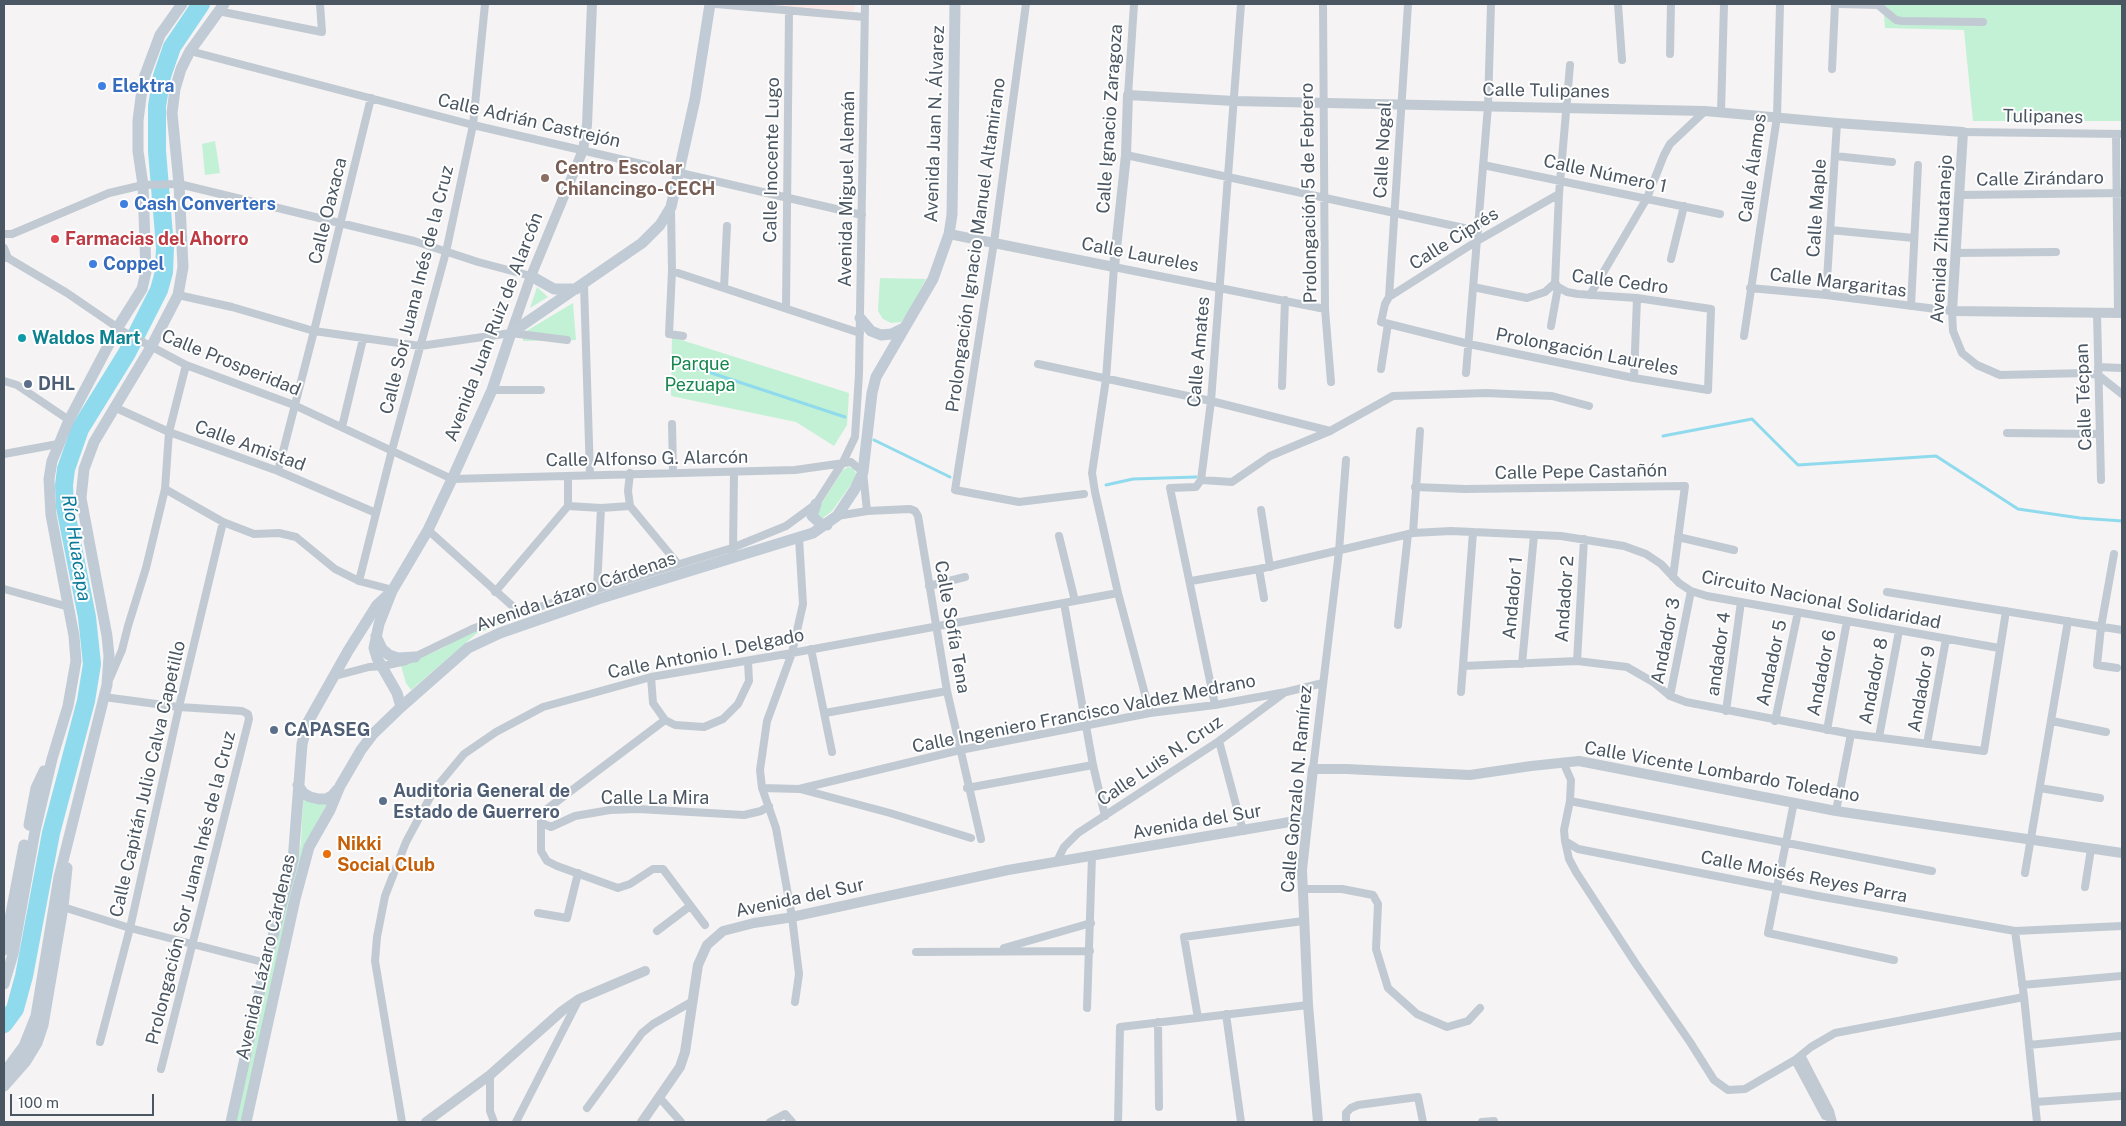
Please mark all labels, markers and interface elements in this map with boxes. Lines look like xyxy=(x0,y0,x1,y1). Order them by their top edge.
street label: Calle Ignacio Zaragoza xyxy=(1093,24,1127,214)
street label: Avenida Juan N. Álvarez xyxy=(921,25,949,223)
place label: Elektra xyxy=(112,75,174,97)
street label: Prolongación Ignacio Manuel Altamirano xyxy=(942,76,1010,414)
street label: Calle Inocente Lugo xyxy=(760,77,784,243)
street label: Calle Tulipanes xyxy=(1482,79,1610,103)
marker: Elektra xyxy=(96,80,108,92)
street label: Prolongación 5 de Febrero xyxy=(1296,82,1322,304)
street label: Calle Adrián Castrejón xyxy=(435,89,623,153)
street label: Avenida Miguel Alemán xyxy=(834,91,860,287)
street label: Calle Nogal xyxy=(1370,101,1396,199)
street label: Tulipanes xyxy=(2003,106,2083,128)
street label: Calle Álamos xyxy=(1735,112,1771,224)
street label: Calle Número 1 xyxy=(1541,150,1669,198)
street label: Avenida Zihuatanejo xyxy=(1927,154,1957,324)
street label: Calle Oaxaca xyxy=(304,155,352,267)
place label: Centro Escolar Chilancingo-CECH xyxy=(555,157,715,200)
street label: Calle Maple xyxy=(1803,158,1831,258)
street label: Calle Sor Juana Inés de la Cruz xyxy=(376,164,458,416)
street label: Calle Zirándaro xyxy=(1976,167,2104,191)
marker: Centro Escolar Chilancingo-CECH xyxy=(539,172,551,184)
place label: Cash Converters xyxy=(134,193,276,215)
marker: Cash Converters xyxy=(118,198,130,210)
street label: Calle Ciprés xyxy=(1406,203,1502,275)
street label: Avenida Juan Ruiz de Alarcón xyxy=(440,209,548,445)
place label: Farmacias del Ahorro xyxy=(65,228,249,250)
marker: Farmacias del Ahorro xyxy=(49,233,61,245)
street label: Calle Laureles xyxy=(1080,233,1200,277)
place label: Coppel xyxy=(103,253,164,275)
marker: Coppel xyxy=(87,258,99,270)
street label: Calle Margaritas xyxy=(1768,264,1908,302)
street label: Calle Cedro xyxy=(1570,265,1670,299)
street label: Calle Amates xyxy=(1183,296,1215,408)
street label: Prolongación Laureles xyxy=(1494,324,1680,380)
street label: Calle Prosperidad xyxy=(158,325,304,401)
place label: Waldos Mart xyxy=(32,327,140,349)
marker: Waldos Mart xyxy=(16,332,28,344)
street label: Calle Técpan xyxy=(2071,343,2097,451)
park label: Parque Pezuapa xyxy=(665,353,735,396)
place label: DHL xyxy=(38,373,75,395)
marker: DHL xyxy=(22,378,34,390)
street label: Calle Amistad xyxy=(192,416,308,476)
street label: Calle Alfonso G. Alarcón xyxy=(545,446,749,472)
street label: Calle Pepe Castañón xyxy=(1494,460,1668,484)
water label: Río Huacapa xyxy=(56,493,96,603)
street label: Avenida Lázaro Cárdenas xyxy=(473,548,679,636)
street label: Andador 1 xyxy=(1499,555,1527,641)
street label: Andador 2 xyxy=(1551,555,1579,643)
street label: Calle Sofía Tena xyxy=(930,559,974,695)
street label: Circuito Nacional Solidaridad xyxy=(1699,566,1943,634)
street label: Andador 3 xyxy=(1647,596,1685,686)
street label: andador 4 xyxy=(1702,611,1736,697)
street label: Andador 5 xyxy=(1752,618,1792,708)
street label: Calle Antonio I. Delgado xyxy=(606,624,806,684)
street label: Andador 6 xyxy=(1803,628,1841,718)
street label: Andador 8 xyxy=(1855,636,1893,726)
street label: Calle Capitán Julio Calva Capetillo xyxy=(106,639,190,919)
street label: Andador 9 xyxy=(1904,644,1940,734)
street label: Calle Ingeniero Francisco Valdez Medrano xyxy=(910,670,1258,758)
street label: Calle Gonzalo N. Ramírez xyxy=(1277,684,1317,894)
street label: Calle Luis N. Cruz xyxy=(1093,711,1227,811)
place label: CAPASEG xyxy=(284,719,370,741)
marker: CAPASEG xyxy=(268,724,280,736)
street label: Prolongación Sor Juana Inés de la Cruz xyxy=(142,729,240,1047)
street label: Calle Vicente Lombardo Toledano xyxy=(1583,737,1861,807)
place label: Auditoria General de Estado de Guerrero xyxy=(393,780,570,822)
street label: Calle La Mira xyxy=(601,787,709,809)
marker: Auditoria General de Estado de Guerrero xyxy=(377,795,389,807)
street label: Avenida del Sur xyxy=(1131,800,1263,844)
place label: Nikki Social Club xyxy=(337,833,435,876)
street label: Calle Moisés Reyes Parra xyxy=(1699,846,1909,908)
marker: Nikki Social Club xyxy=(321,848,333,860)
street label: Avenida Lázaro Cárdenas xyxy=(232,852,300,1062)
street label: Avenida del Sur xyxy=(734,874,866,922)
scale bar xyxy=(12,1084,156,1116)
text: 100 m xyxy=(18,1094,59,1111)

